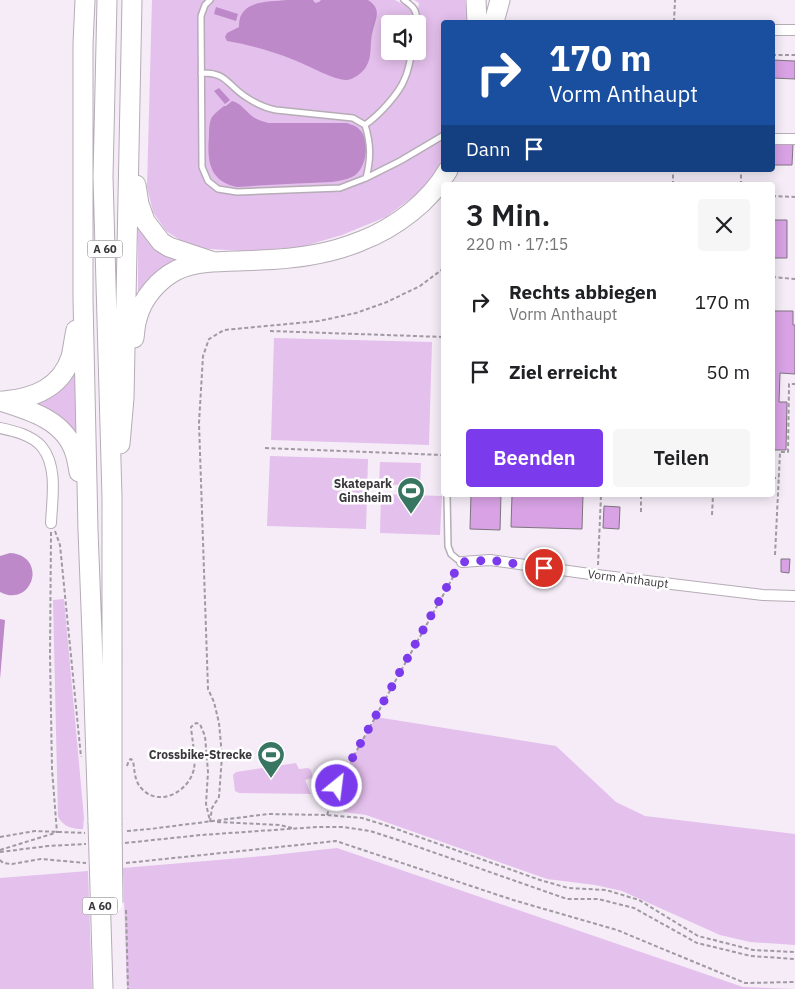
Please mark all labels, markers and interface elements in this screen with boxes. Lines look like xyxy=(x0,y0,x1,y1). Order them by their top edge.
map controls xyxy=(381,15,426,60)
button: sound xyxy=(381,15,426,60)
text: 170 m xyxy=(549,35,652,81)
icon: right xyxy=(466,40,531,105)
text: Vorm Anthaupt xyxy=(549,79,698,108)
icon: arrive xyxy=(520,135,548,163)
text: Dann xyxy=(466,137,510,161)
text: 3 Min. xyxy=(466,195,550,234)
button: close xyxy=(698,199,750,251)
text: 220 m · 17:15 xyxy=(466,234,568,254)
road number: A 60 xyxy=(88,240,122,258)
text: Rechts abbiegen xyxy=(509,280,657,304)
icon: right xyxy=(466,288,494,316)
text: 170 m xyxy=(695,290,750,314)
text: Vorm Anthaupt xyxy=(509,304,617,324)
icon: arrive xyxy=(466,358,494,386)
text: Ziel erreicht xyxy=(509,360,617,384)
text: 50 m xyxy=(706,360,750,384)
button: Beenden xyxy=(466,429,603,487)
button: Teilen xyxy=(613,429,750,487)
place label: Skatepark Ginsheim xyxy=(334,476,392,505)
sports icon: Skatepark Ginsheim xyxy=(396,476,426,515)
pin xyxy=(523,547,565,589)
icon: arrive xyxy=(530,554,558,582)
street label: Vorm Anthaupt xyxy=(587,566,669,591)
sports icon: Crossbike-Strecke xyxy=(256,740,286,779)
place label: Crossbike-Strecke xyxy=(149,747,252,762)
position arrow xyxy=(310,759,362,811)
road number: A 60 xyxy=(82,898,118,914)

